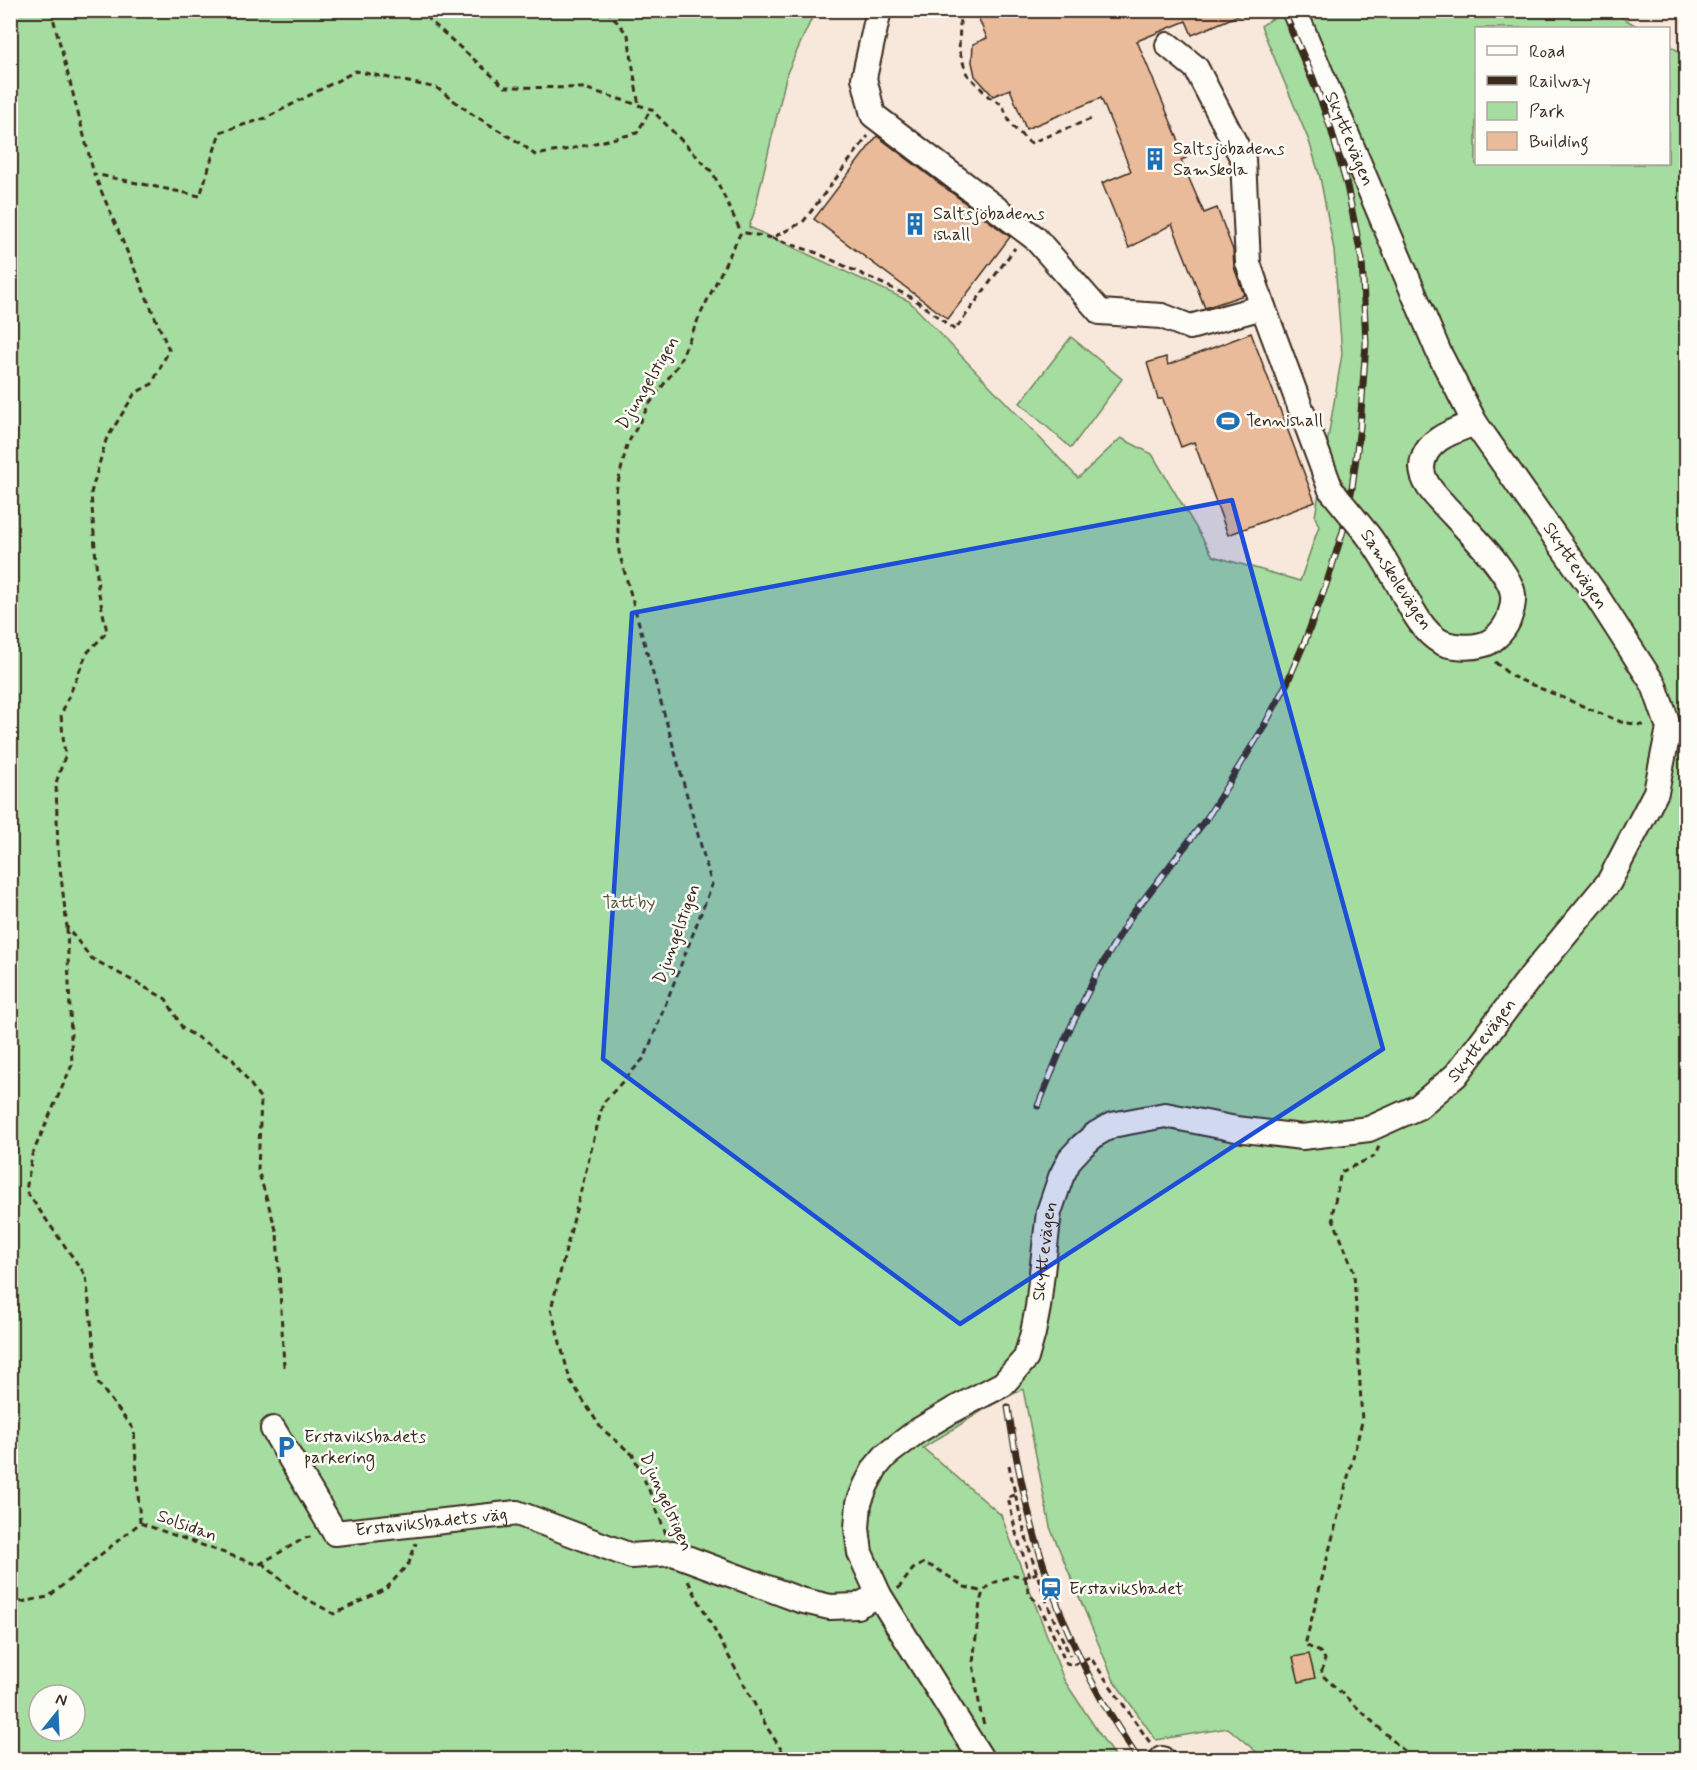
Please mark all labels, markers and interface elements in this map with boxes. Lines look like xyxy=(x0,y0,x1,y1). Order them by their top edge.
legend xyxy=(1475,27,1670,165)
text: Road xyxy=(1529,40,1565,64)
text: Railway xyxy=(1529,70,1591,94)
street label: Skyttevägen xyxy=(1318,88,1380,190)
text: Park xyxy=(1529,100,1565,124)
text: Building xyxy=(1529,130,1589,156)
place label: Saltsjöbadens Samskola xyxy=(1173,137,1285,182)
building icon: Saltsjöbadens Samskola xyxy=(1142,146,1168,172)
place label: Saltsjöbadens ishall xyxy=(933,202,1045,247)
building icon: Saltsjöbadens ishall xyxy=(902,211,928,237)
street label: Djungelstigen xyxy=(611,332,685,434)
sports icon: Tennishall xyxy=(1215,408,1241,434)
place label: Tennishall xyxy=(1246,409,1323,433)
street label: Skyttevägen xyxy=(1537,518,1613,614)
street label: Samskolevägen xyxy=(1354,525,1438,635)
street label: Djungelstigen xyxy=(648,881,706,987)
park label: Tattby xyxy=(603,891,655,915)
street label: Skyttevägen xyxy=(1443,993,1522,1089)
street label: Skyttevägen xyxy=(1027,1198,1064,1302)
place label: Erstaviksbadets parkering xyxy=(304,1425,426,1471)
parking icon: Erstaviksbadets parkering xyxy=(273,1434,299,1460)
street label: Djungelstigen xyxy=(634,1449,698,1555)
street label: Erstaviksbadets väg xyxy=(354,1502,509,1543)
street label: Solsidan xyxy=(154,1504,220,1548)
station icon: Erstaviksbadet xyxy=(1038,1576,1064,1602)
place label: Erstaviksbadet xyxy=(1069,1577,1184,1601)
north arrow xyxy=(27,1683,87,1743)
text: N xyxy=(53,1689,69,1712)

